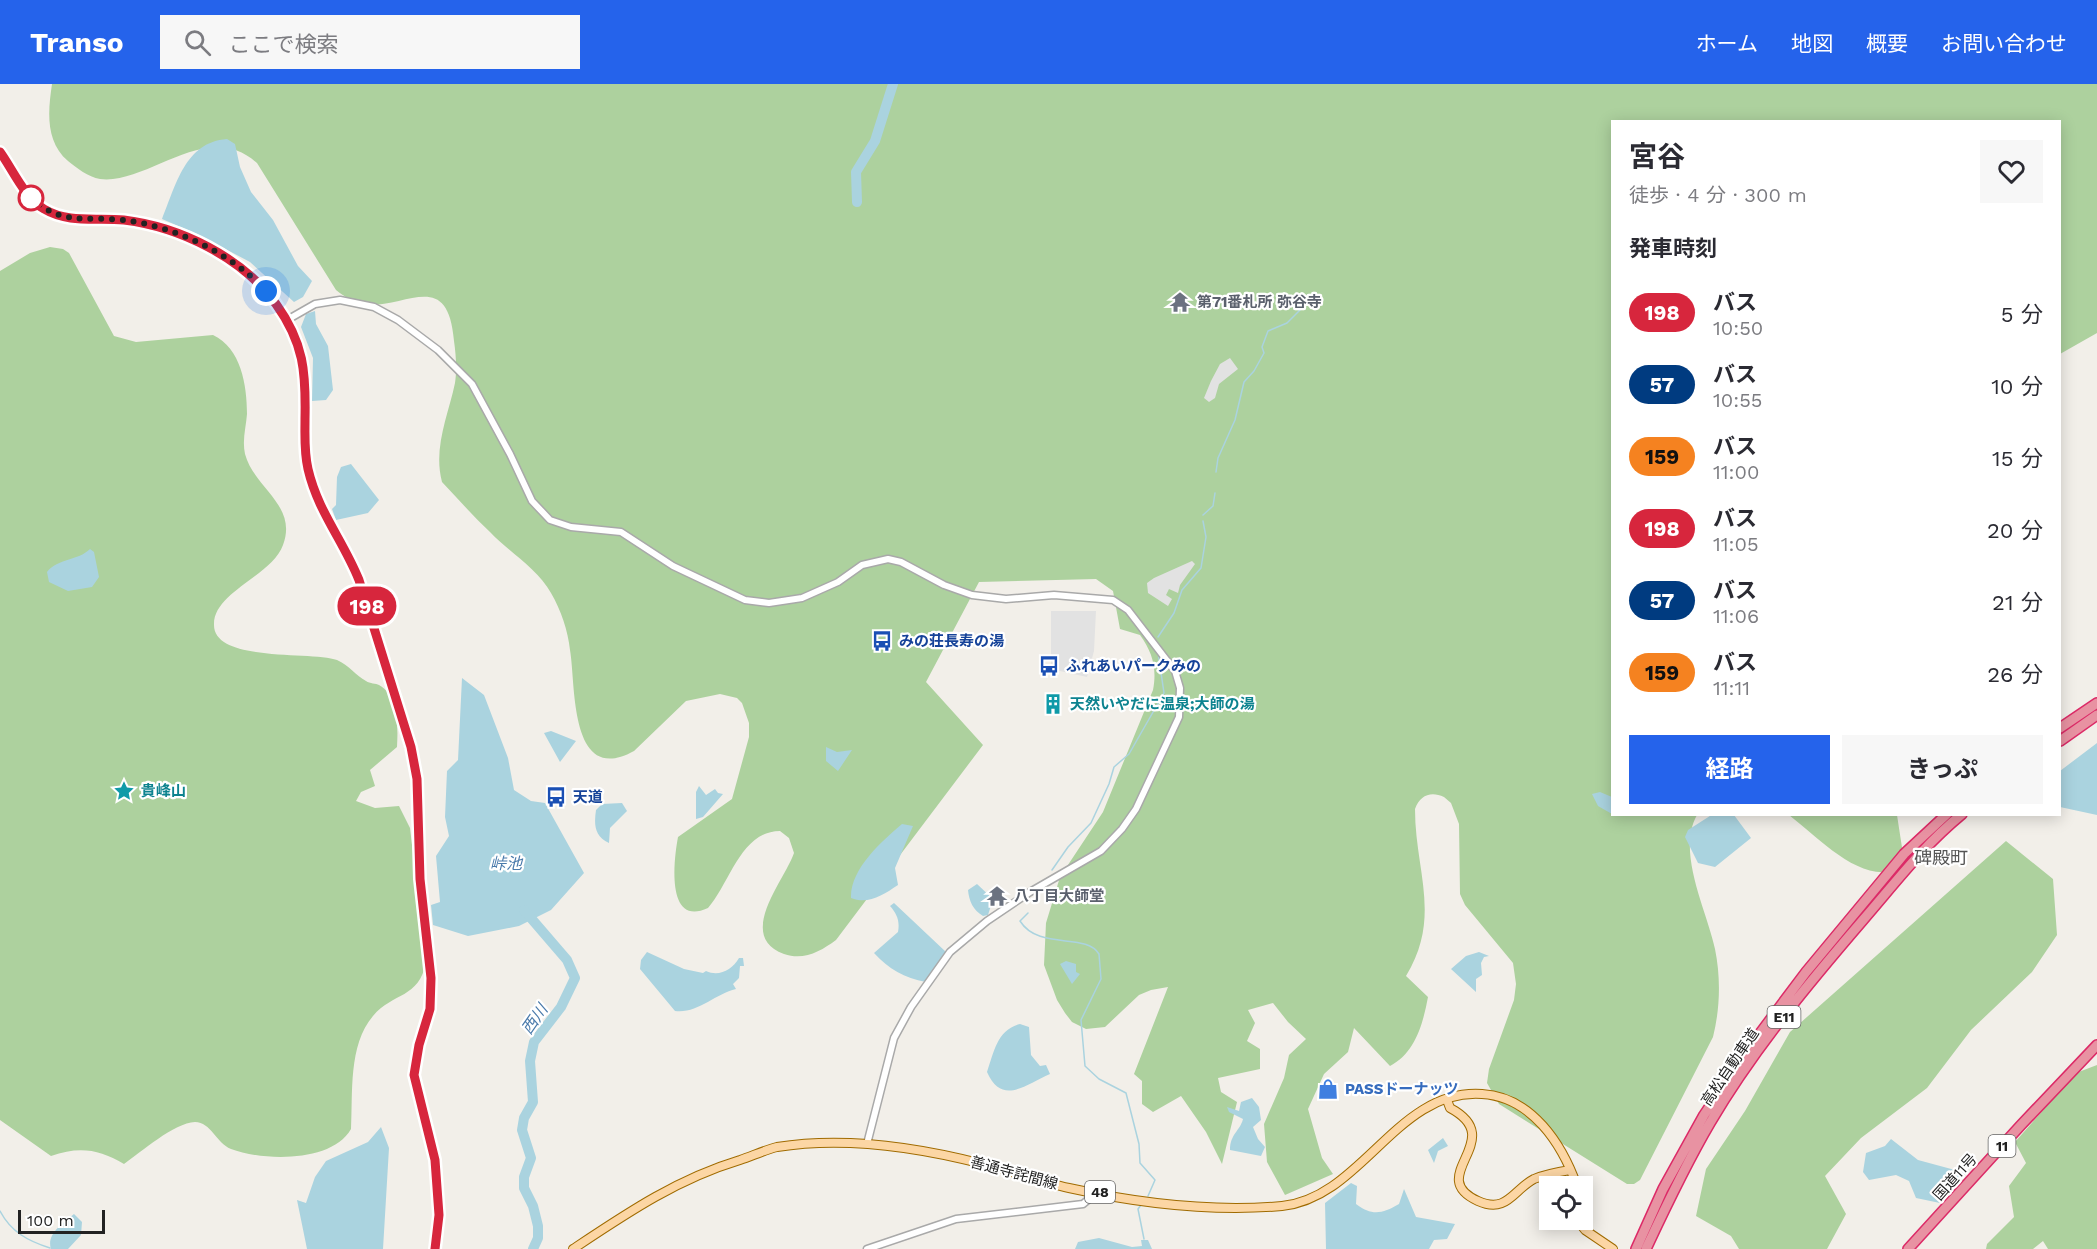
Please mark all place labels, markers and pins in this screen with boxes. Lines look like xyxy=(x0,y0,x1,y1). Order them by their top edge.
unlabelled marker xyxy=(18,185,44,211)
temple icon: 第71番札所 弥谷寺 xyxy=(1168,290,1192,314)
place label: 第71番札所 弥谷寺 xyxy=(1197,293,1322,311)
bus stop icon: みの荘長寿の湯 xyxy=(870,629,894,653)
place label: みの荘長寿の湯 xyxy=(899,632,1004,650)
bus stop icon: ふれあいパークみの xyxy=(1037,654,1061,678)
place label: ふれあいパークみの xyxy=(1066,657,1201,675)
building icon: 天然いやだに温泉;大師の湯 xyxy=(1041,692,1065,716)
place label: 天然いやだに温泉;大師の湯 xyxy=(1070,695,1255,713)
place icon: 貴峰山 xyxy=(112,779,136,803)
place label: 貴峰山 xyxy=(141,782,186,800)
bus stop icon: 天道 xyxy=(544,785,568,809)
place label: 天道 xyxy=(573,788,603,806)
temple icon: 八丁目大師堂 xyxy=(985,884,1009,908)
place label: 八丁目大師堂 xyxy=(1014,887,1104,905)
shop icon: PASSドーナッツ xyxy=(1316,1077,1340,1101)
place label: PASSドーナッツ xyxy=(1345,1080,1458,1098)

